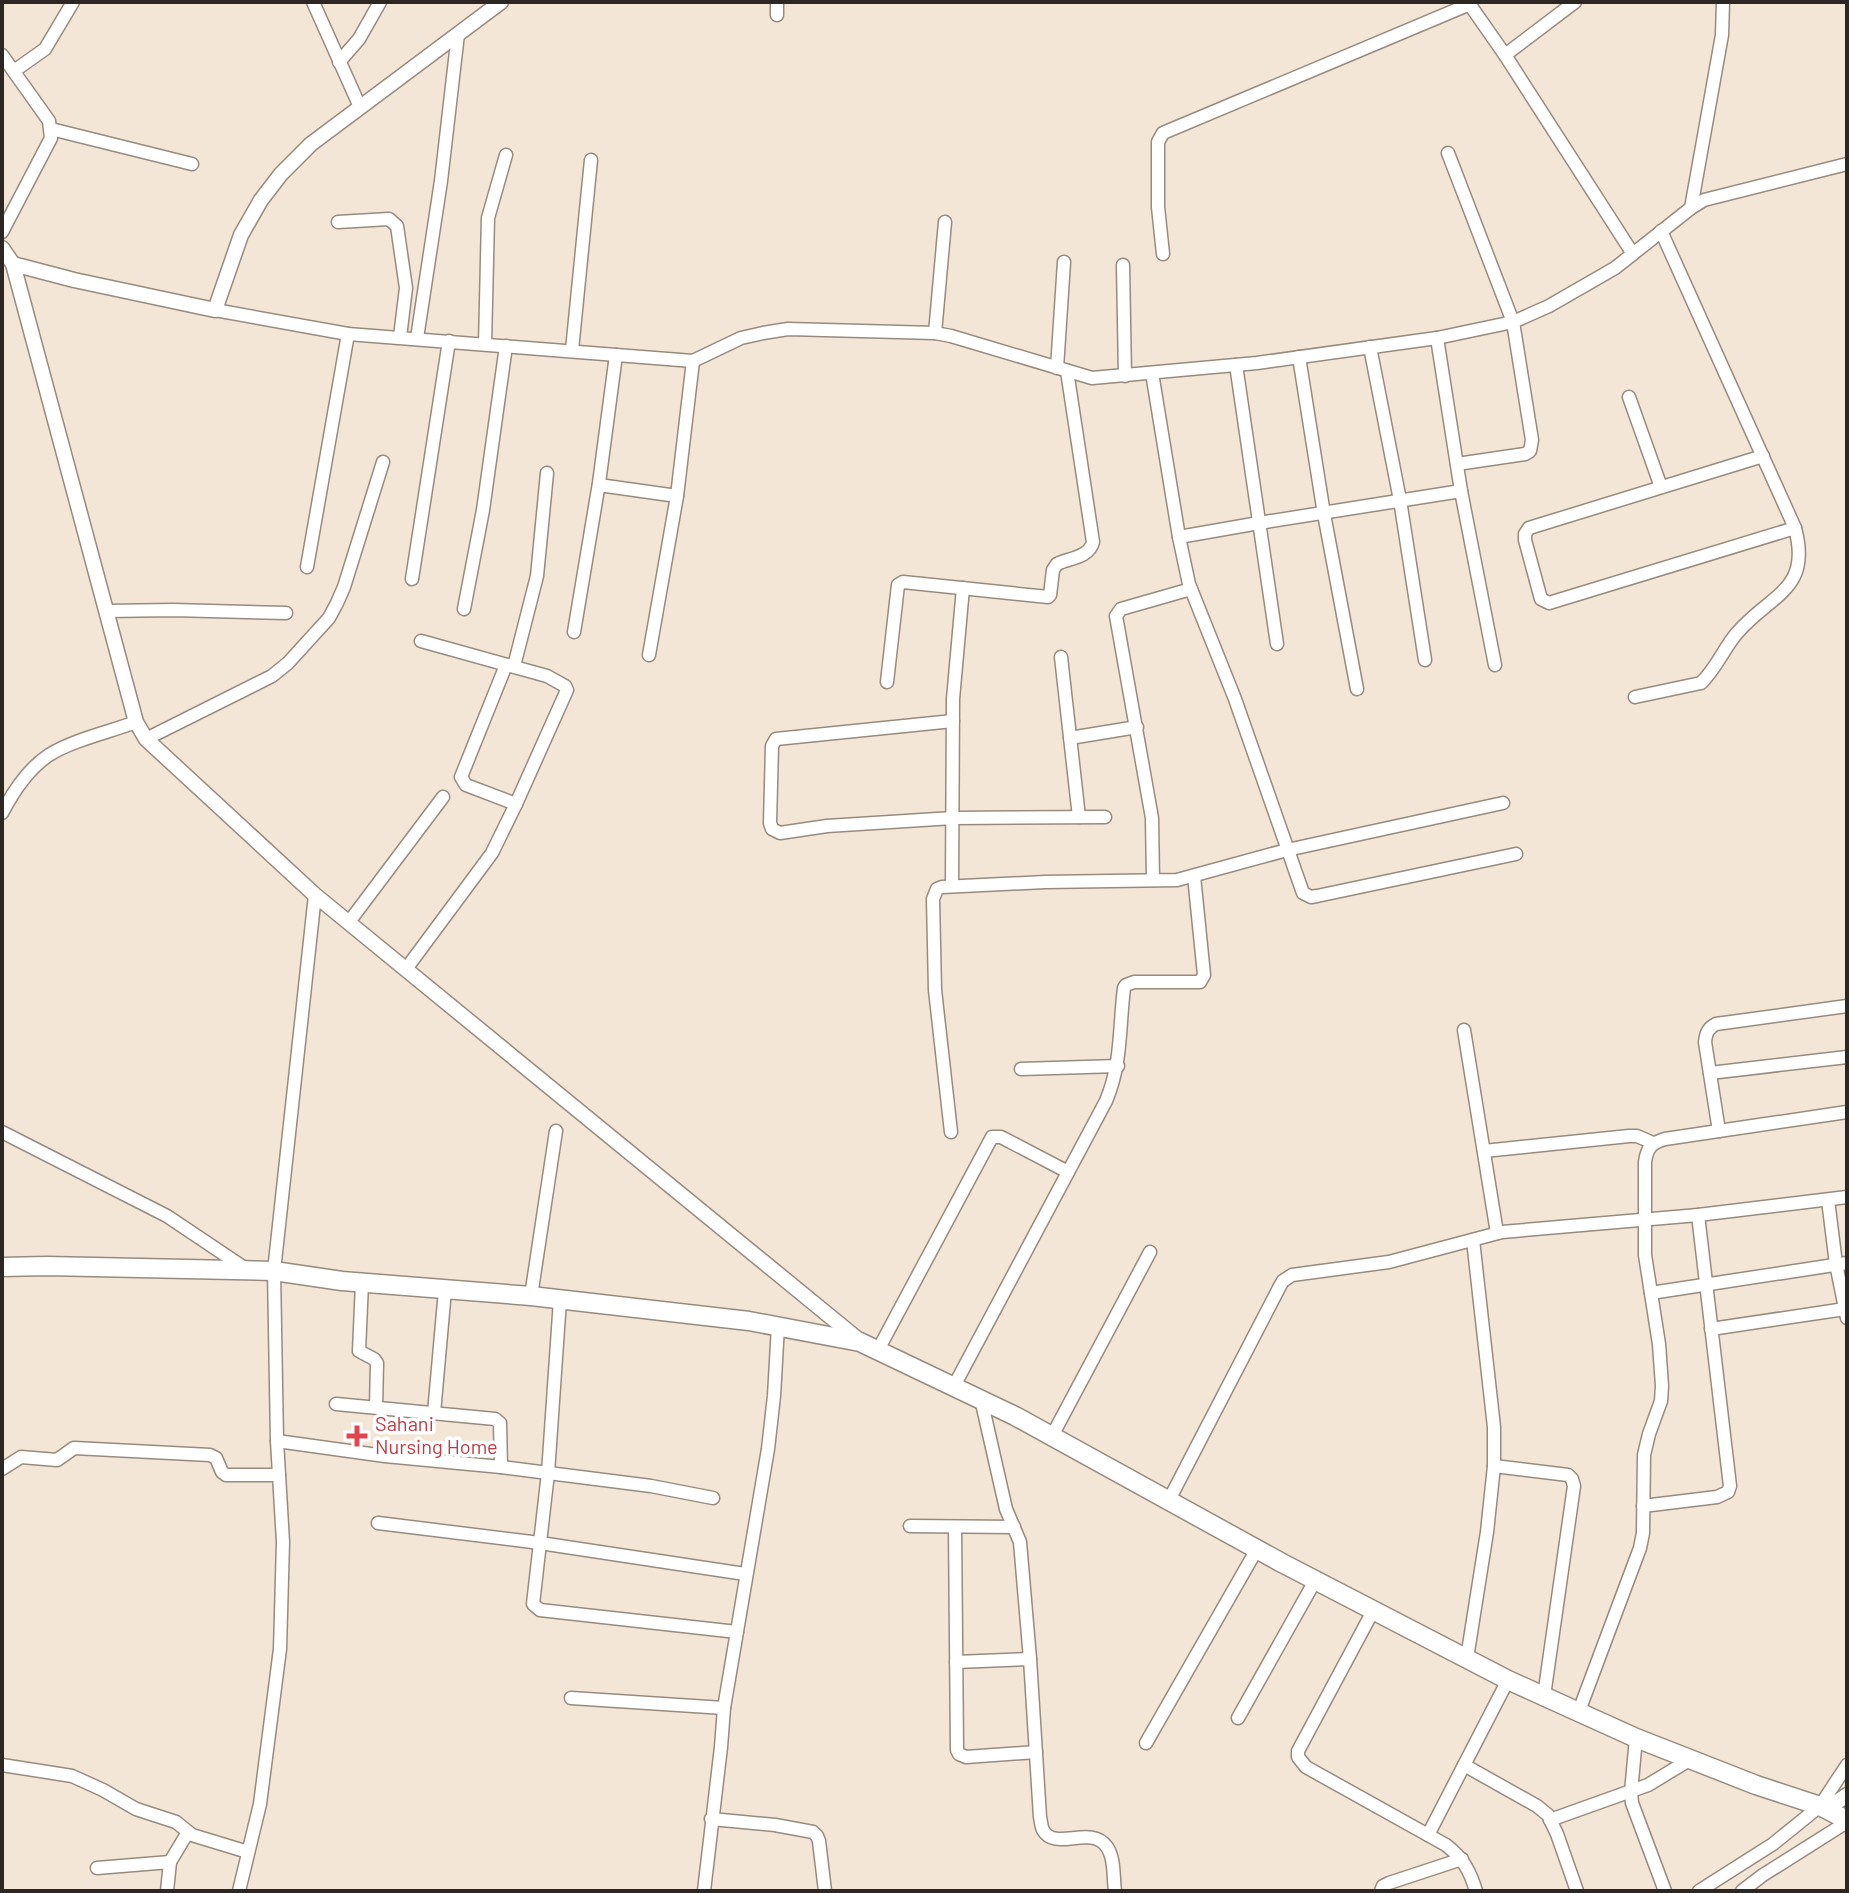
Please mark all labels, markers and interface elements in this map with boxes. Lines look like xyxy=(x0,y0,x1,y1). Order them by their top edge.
place label: Sahani Nursing Home xyxy=(375,1411,498,1458)
marker: Sahani Nursing Home xyxy=(346,1425,368,1447)

